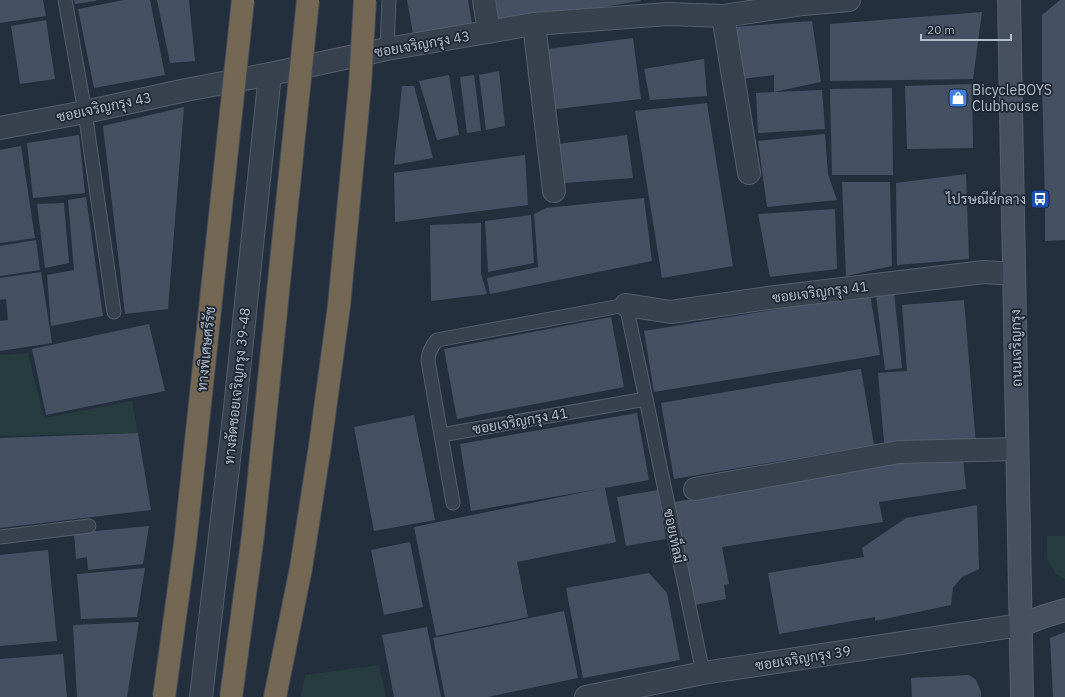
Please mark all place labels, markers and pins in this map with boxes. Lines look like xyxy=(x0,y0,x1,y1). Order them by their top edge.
place label: BicycleBOYS Clubhouse xyxy=(972,81,1052,115)
shop icon: BicycleBOYS Clubhouse xyxy=(947,87,969,109)
bus stop icon: ไปรษณีย์กลาง xyxy=(1029,188,1051,210)
place label: ไปรษณีย์กลาง xyxy=(945,190,1026,208)

